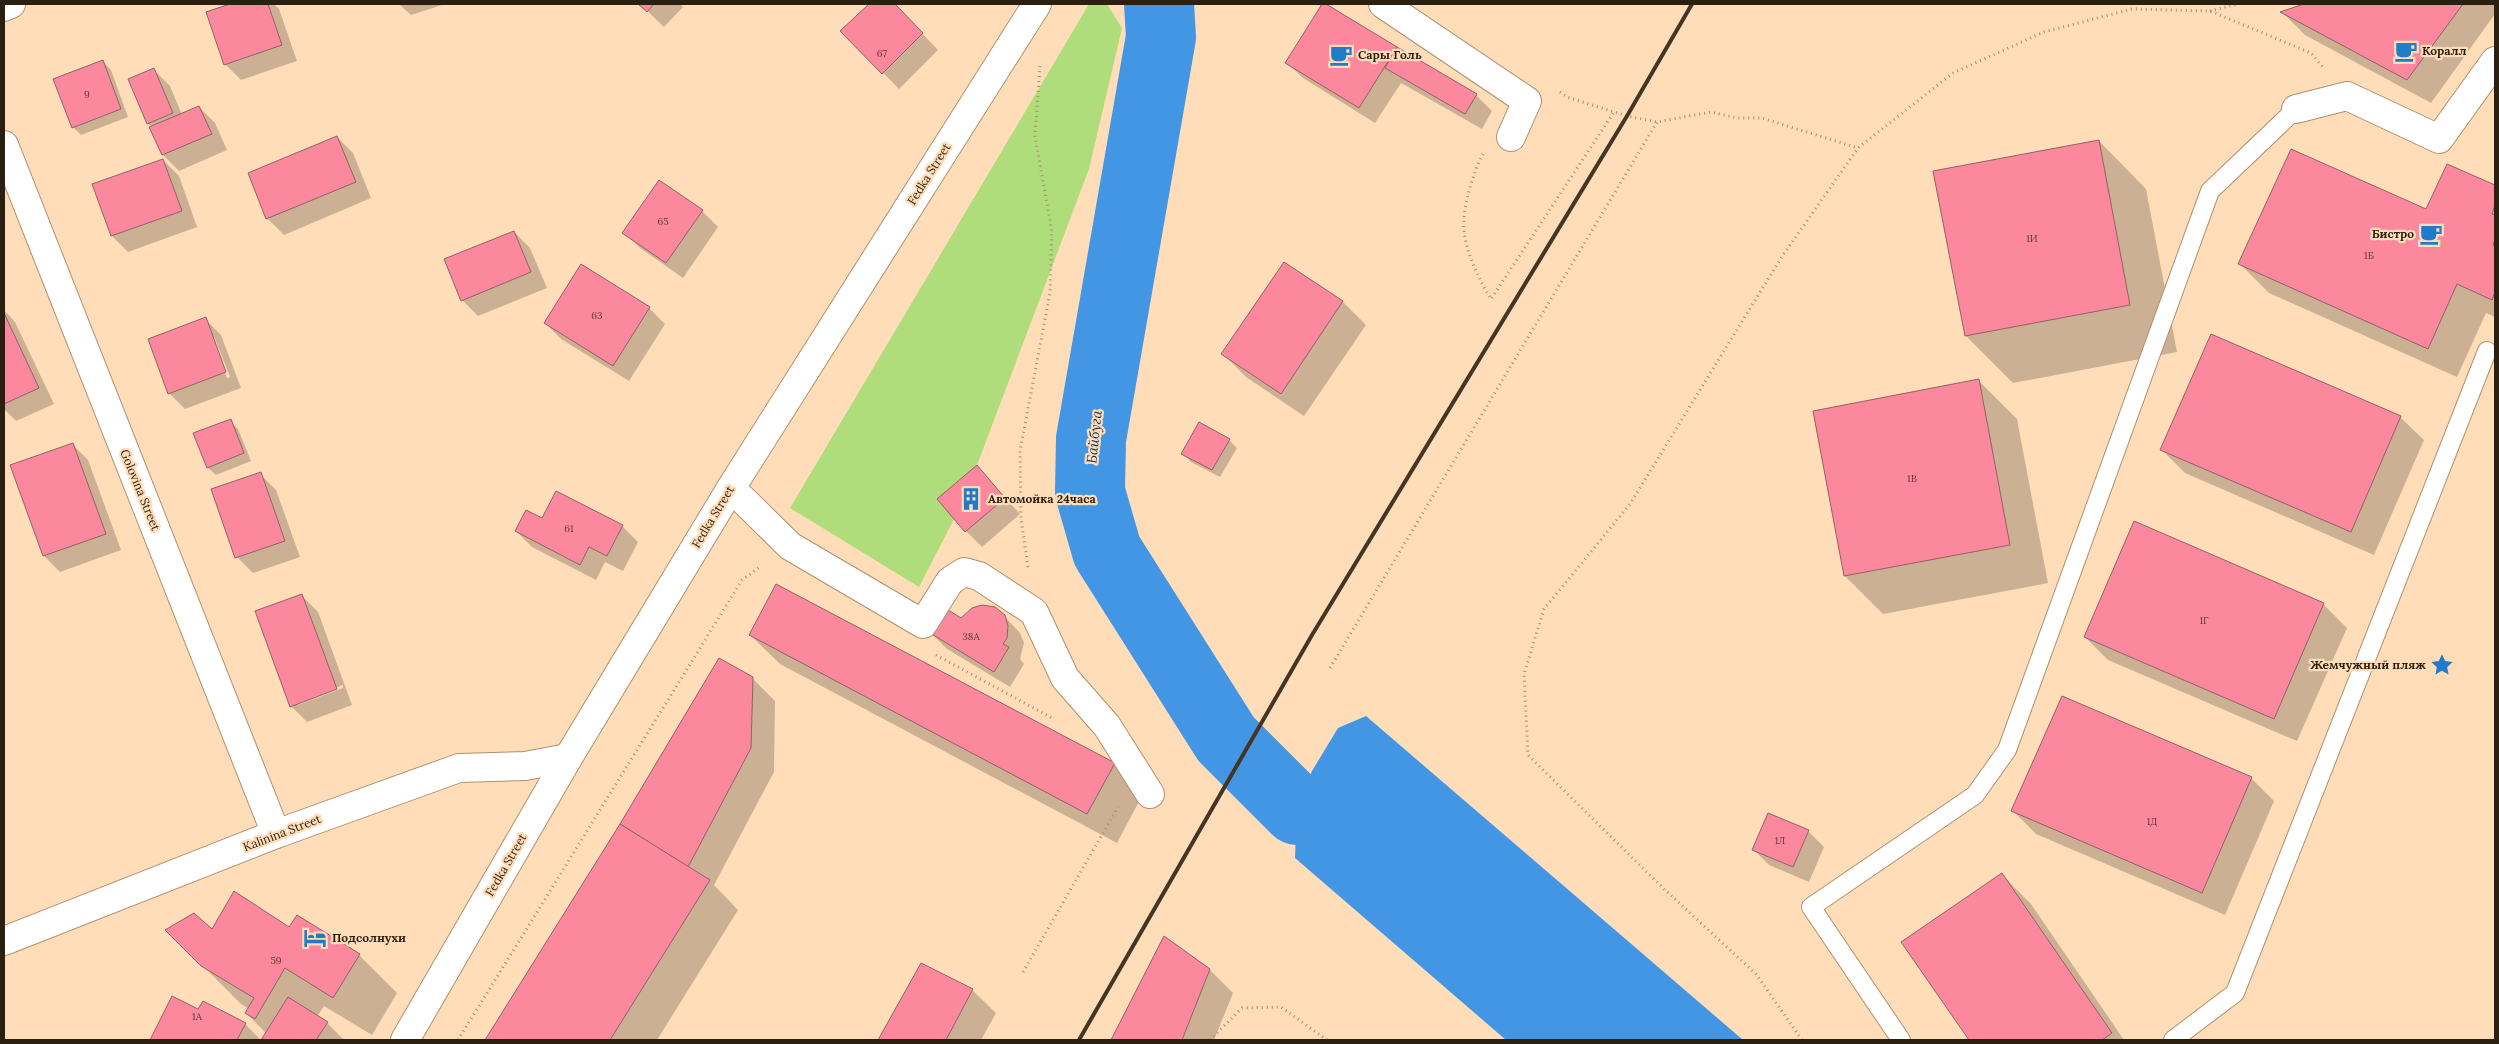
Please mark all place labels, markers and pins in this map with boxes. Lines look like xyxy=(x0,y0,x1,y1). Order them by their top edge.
cafe icon: Коралл xyxy=(2393,38,2419,64)
cafe icon: Сары Голь xyxy=(1328,42,1354,68)
place label: Коралл xyxy=(2422,43,2467,58)
place label: Сары Голь xyxy=(1358,47,1422,62)
cafe icon: Бистро xyxy=(2418,221,2444,247)
place label: Бистро xyxy=(2372,226,2414,241)
building icon: Автомойка 24часа xyxy=(958,486,984,512)
place label: Автомойка 24часа xyxy=(988,491,1096,506)
place icon: Жемчужный пляж xyxy=(2429,652,2455,678)
place label: Жемчужный пляж xyxy=(2310,657,2426,672)
hotel icon: Подсолнухи xyxy=(302,925,328,951)
place label: Подсолнухи xyxy=(332,930,406,945)

